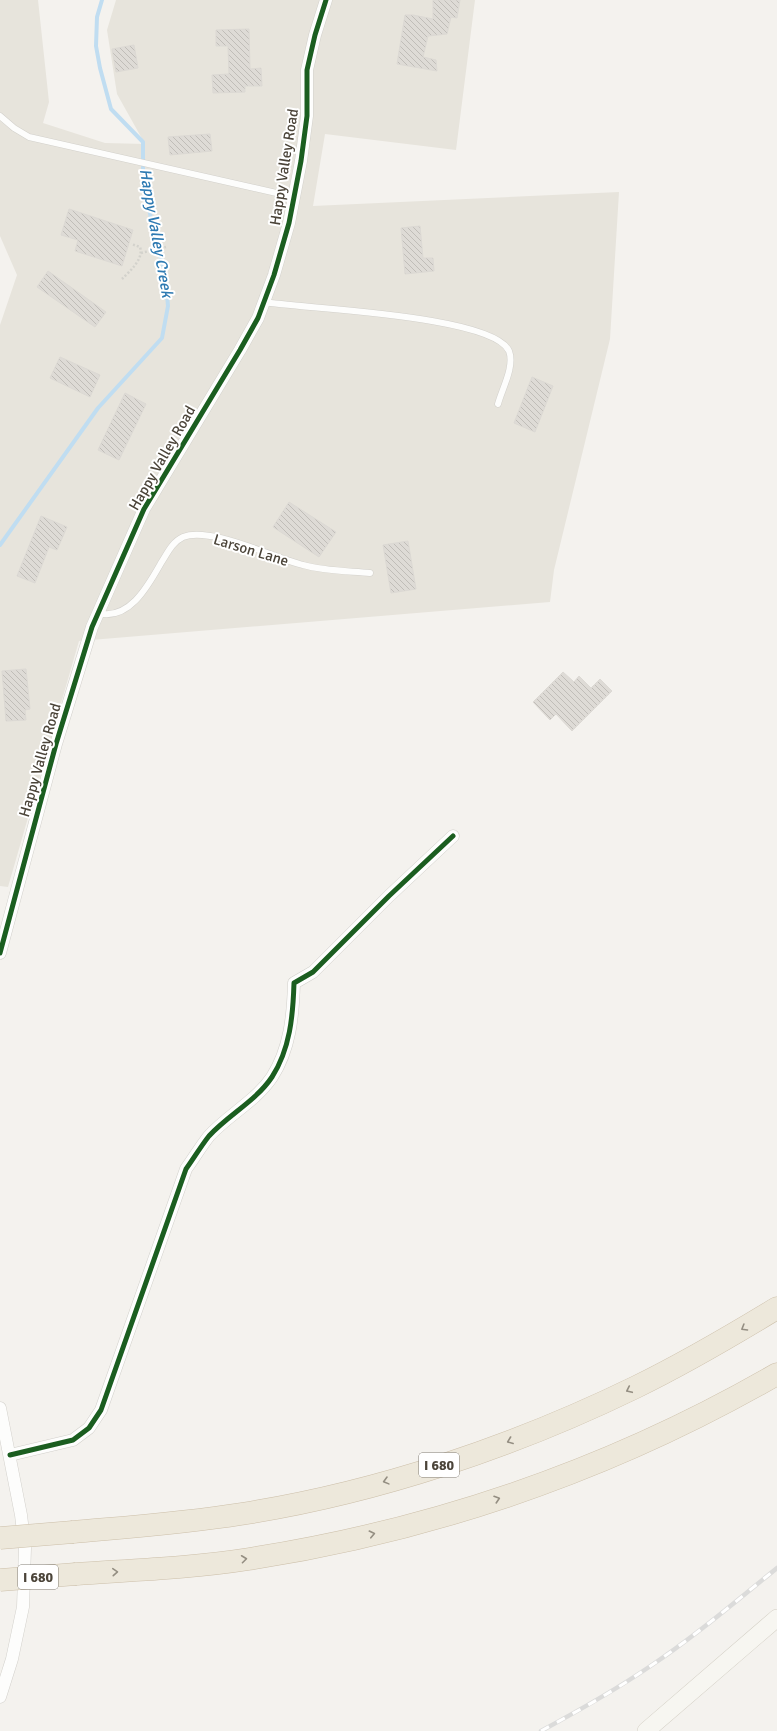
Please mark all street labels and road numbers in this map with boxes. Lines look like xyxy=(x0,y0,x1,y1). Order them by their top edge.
street label: Happy Valley Road xyxy=(266,107,302,227)
street label: Happy Valley Road xyxy=(125,402,199,514)
street label: Larson Lane xyxy=(211,530,291,570)
street label: Happy Valley Road xyxy=(15,701,65,819)
road number: I 680 xyxy=(419,1453,459,1477)
road number: I 680 xyxy=(18,1565,58,1589)

